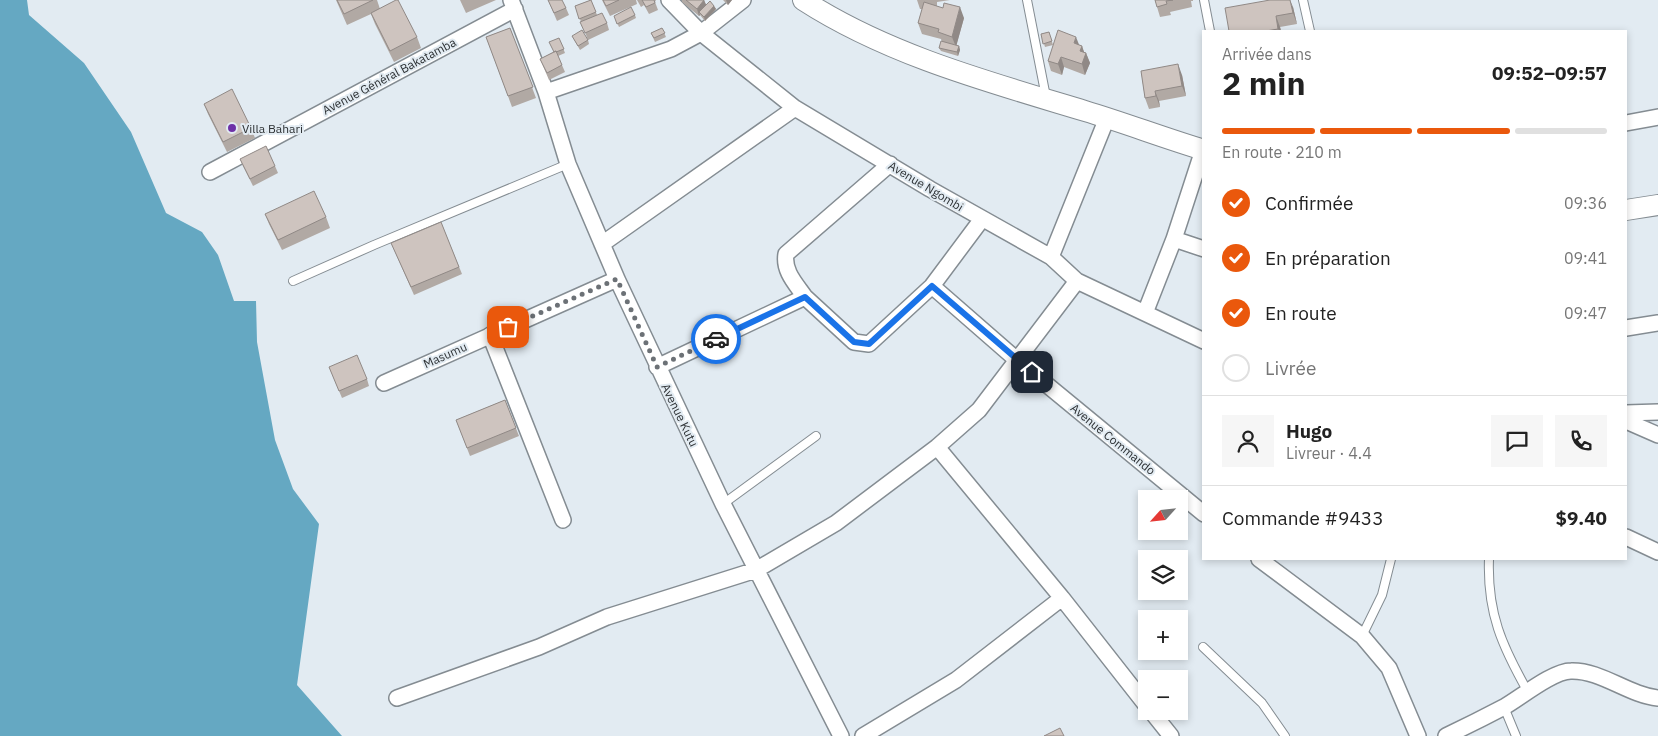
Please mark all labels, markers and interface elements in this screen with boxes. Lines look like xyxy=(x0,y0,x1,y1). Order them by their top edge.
street label: Avenue Général Bakatamba xyxy=(319,34,459,118)
text: Arrivée dans xyxy=(1222,44,1312,64)
text: 09:52–09:57 xyxy=(1492,61,1607,85)
text: 2 min xyxy=(1222,62,1306,104)
place label: Villa Bahari xyxy=(242,121,303,136)
marker: Villa Bahari xyxy=(226,122,238,134)
text: En route · 210 m xyxy=(1222,142,1342,162)
street label: Avenue Ngombi xyxy=(886,158,966,214)
icon: check xyxy=(1222,189,1250,217)
text: Confirmée xyxy=(1265,191,1353,215)
text: 09:36 xyxy=(1564,193,1607,213)
icon: check xyxy=(1222,244,1250,272)
text: En préparation xyxy=(1265,246,1391,270)
text: 09:41 xyxy=(1564,248,1607,268)
icon: check xyxy=(1222,299,1250,327)
text: En route xyxy=(1265,301,1337,325)
text: 09:47 xyxy=(1564,303,1607,323)
pin xyxy=(487,306,529,348)
icon: bag xyxy=(494,313,522,341)
courier xyxy=(691,314,741,364)
icon: car xyxy=(702,325,730,353)
street label: Masumu xyxy=(421,339,469,371)
pin xyxy=(1011,351,1053,393)
text: Livrée xyxy=(1265,356,1316,380)
icon: home xyxy=(1018,358,1046,386)
street label: Avenue Kutu xyxy=(658,381,702,449)
street label: Avenue Commando xyxy=(1068,400,1159,478)
button: person xyxy=(1222,415,1274,467)
button: chat xyxy=(1491,415,1543,467)
button: phone xyxy=(1555,415,1607,467)
text: Hugo xyxy=(1286,419,1332,443)
text: Livreur · 4.4 xyxy=(1286,443,1372,463)
north arrow xyxy=(1138,490,1188,540)
map controls xyxy=(1138,490,1188,720)
text: Commande #9433 xyxy=(1222,506,1384,530)
text: $9.40 xyxy=(1555,506,1607,530)
button: layers xyxy=(1138,550,1188,600)
button: + xyxy=(1138,610,1188,660)
button: − xyxy=(1138,670,1188,720)

